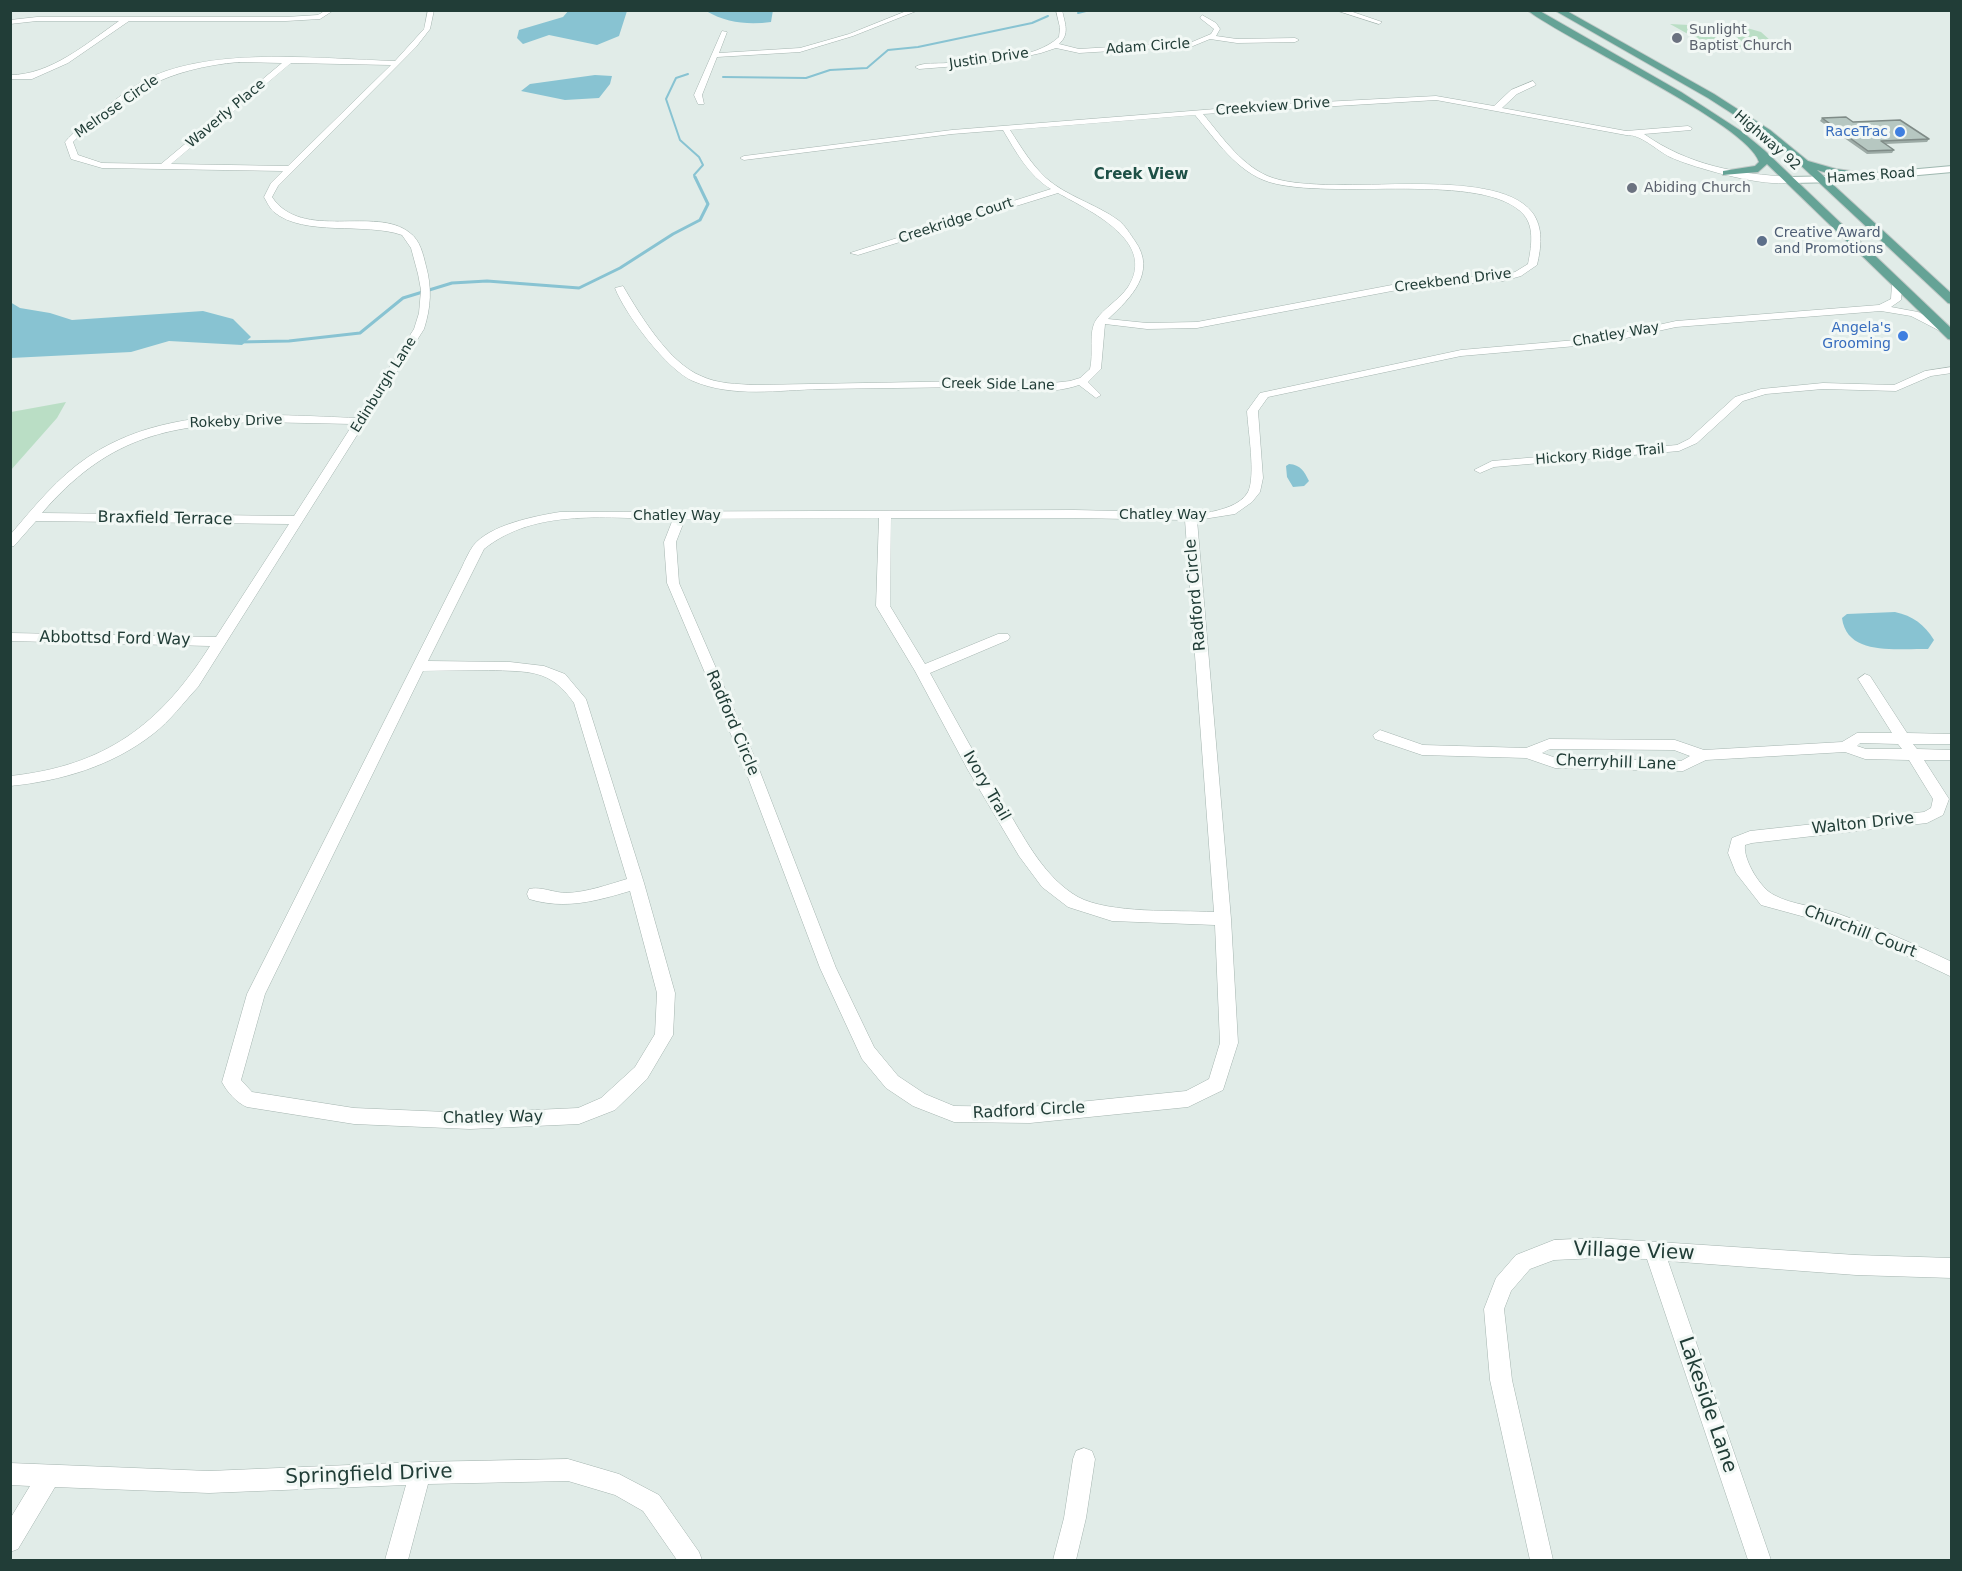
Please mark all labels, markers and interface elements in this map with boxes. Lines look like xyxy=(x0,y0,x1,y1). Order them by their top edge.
place label: Sunlight Baptist Church xyxy=(1689,22,1792,54)
marker: Sunlight Baptist Church xyxy=(1670,31,1684,45)
street label: Adam Circle xyxy=(1105,36,1191,58)
street label: Justin Drive xyxy=(948,45,1030,73)
street label: Melrose Circle xyxy=(72,72,162,142)
street label: Waverly Place xyxy=(183,76,269,152)
street label: Creekview Drive xyxy=(1215,95,1331,119)
street label: Highway 92 xyxy=(1730,108,1804,174)
place label: RaceTrac xyxy=(1825,124,1888,140)
marker: RaceTrac xyxy=(1893,125,1907,139)
street label: Hames Road xyxy=(1826,165,1916,187)
district label: Creek View xyxy=(1094,166,1188,184)
place label: Abiding Church xyxy=(1644,180,1751,196)
marker: Abiding Church xyxy=(1625,181,1639,195)
street label: Creekridge Court xyxy=(897,195,1015,247)
place label: Creative Award and Promotions xyxy=(1774,225,1883,258)
marker: Creative Award and Promotions xyxy=(1755,234,1769,248)
street label: Creekbend Drive xyxy=(1394,265,1512,297)
street label: Chatley Way xyxy=(1571,319,1661,351)
place label: Angela's Grooming xyxy=(1822,320,1891,352)
marker: Angela's Grooming xyxy=(1896,329,1910,343)
street label: Edinburgh Lane xyxy=(348,334,420,436)
street label: Creek Side Lane xyxy=(941,376,1055,394)
street label: Rokeby Drive xyxy=(189,412,283,432)
street label: Hickory Ridge Trail xyxy=(1535,441,1665,469)
street label: Chatley Way xyxy=(1119,507,1207,523)
street label: Braxfield Terrace xyxy=(98,508,232,530)
street label: Chatley Way xyxy=(633,508,721,524)
street label: Radford Circle xyxy=(1182,538,1210,652)
street label: Abbottsd Ford Way xyxy=(39,628,191,650)
street label: Radford Circle xyxy=(701,667,763,779)
street label: Ivory Trail xyxy=(958,748,1014,824)
street label: Cherryhill Lane xyxy=(1555,751,1677,775)
street label: Walton Drive xyxy=(1811,809,1915,839)
street label: Churchill Court xyxy=(1801,902,1919,962)
street label: Radford Circle xyxy=(972,1098,1086,1124)
street label: Chatley Way xyxy=(443,1108,543,1128)
street label: Village View xyxy=(1573,1238,1695,1266)
street label: Lakeside Lane xyxy=(1672,1334,1742,1476)
street label: Springfield Drive xyxy=(285,1460,453,1490)

